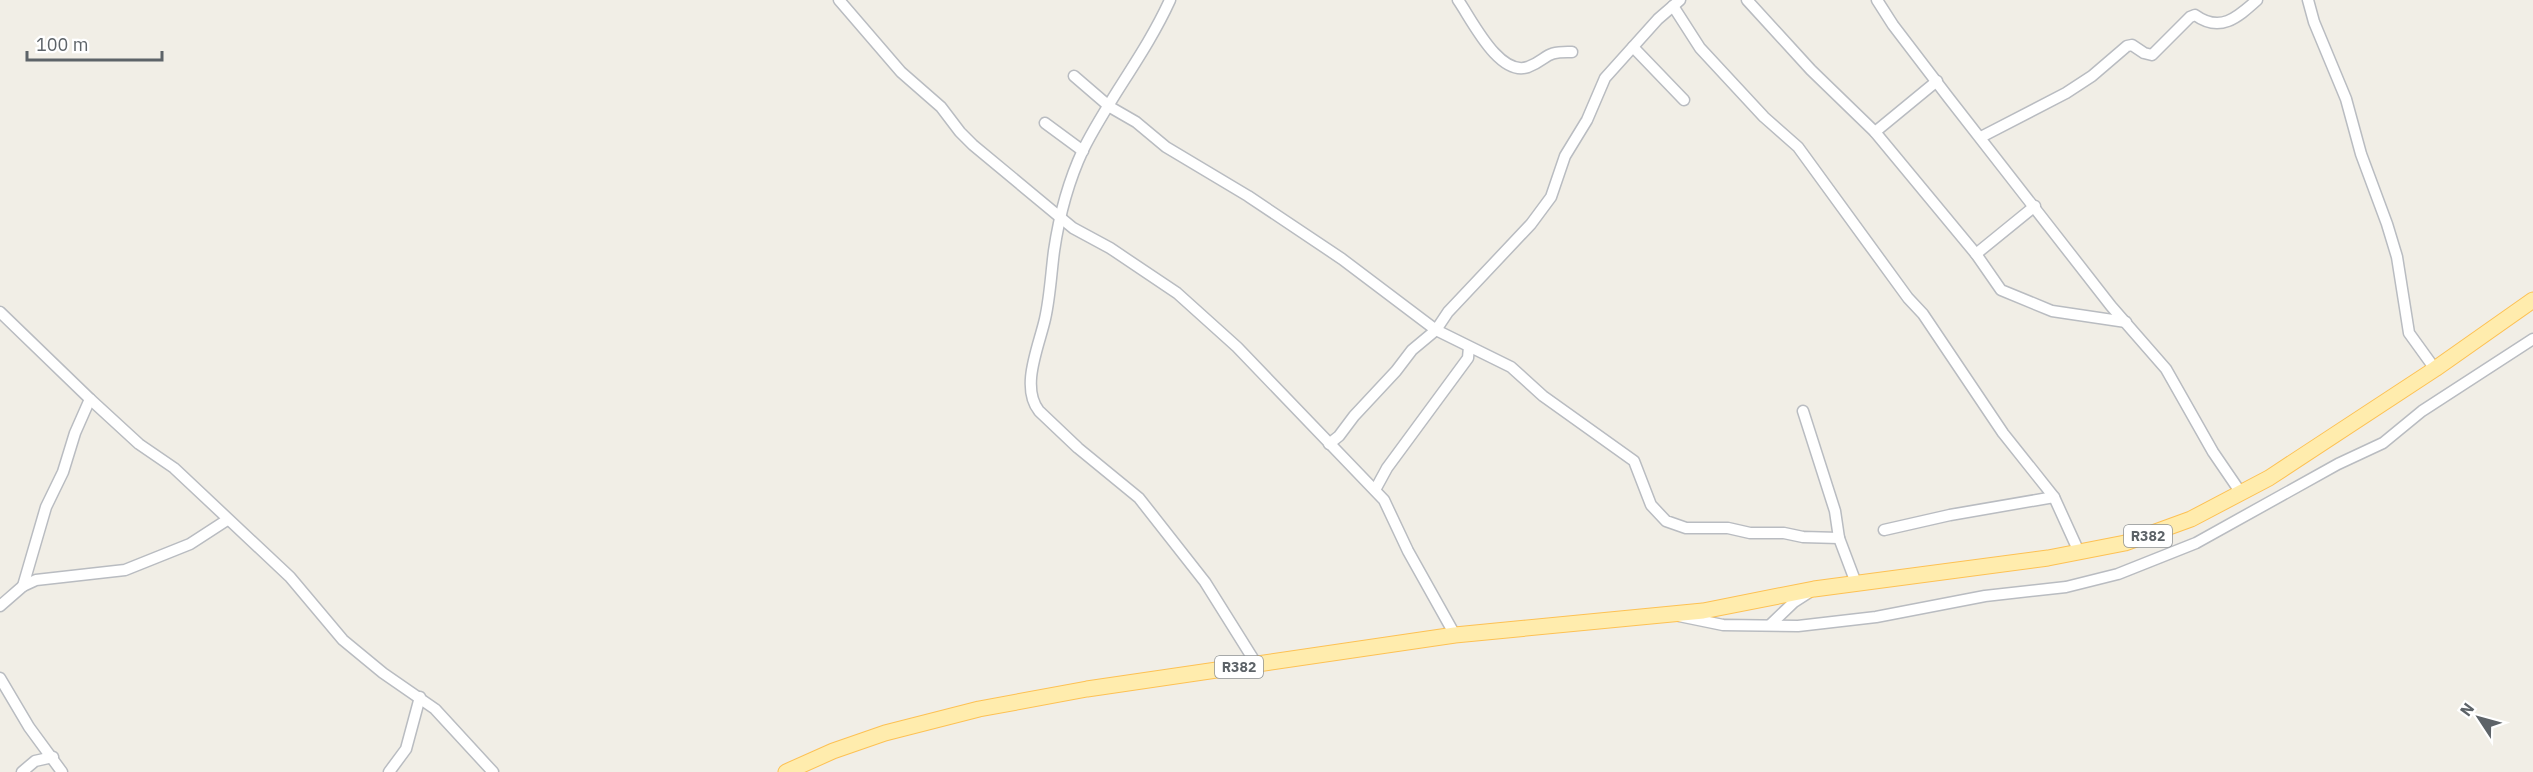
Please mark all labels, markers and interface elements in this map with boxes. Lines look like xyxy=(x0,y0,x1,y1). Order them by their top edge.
scale bar xyxy=(27,24,162,62)
text: 100 m xyxy=(36,33,88,56)
road number: R382 xyxy=(2124,525,2172,547)
road number: R382 xyxy=(1215,656,1263,678)
north arrow xyxy=(2449,688,2509,748)
text: N xyxy=(2455,699,2478,720)

